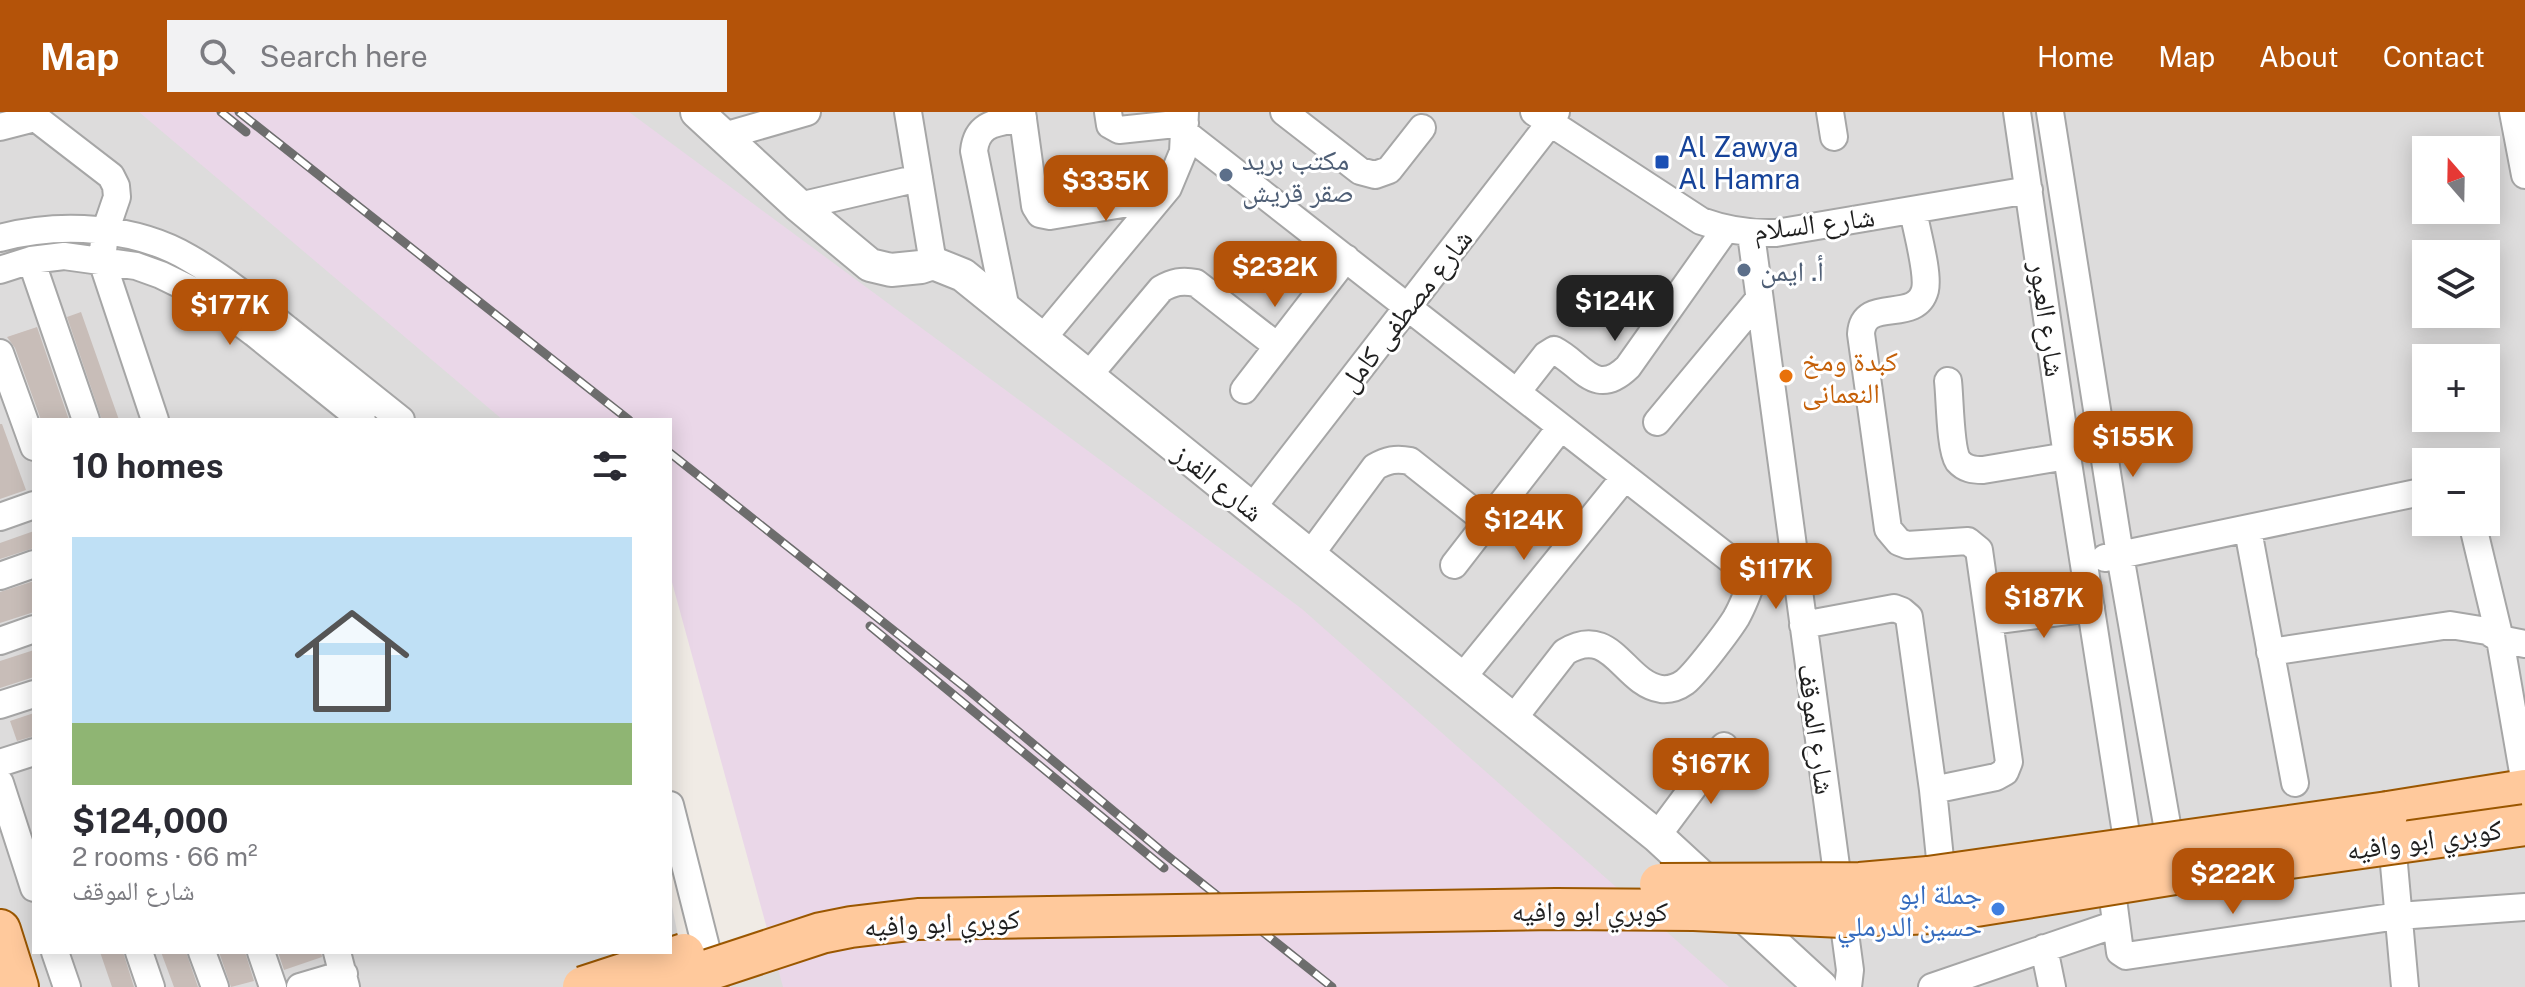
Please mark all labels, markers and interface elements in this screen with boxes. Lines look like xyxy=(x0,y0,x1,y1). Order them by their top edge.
search box xyxy=(167,20,727,92)
text: Map xyxy=(40,34,119,79)
icon: search xyxy=(195,34,239,78)
text: Search here xyxy=(259,38,428,74)
text: Home xyxy=(2037,40,2114,73)
text: Map xyxy=(2158,40,2215,73)
text: About xyxy=(2259,40,2339,73)
text: Contact xyxy=(2383,40,2485,73)
place label: Al Zawya Al Hamra xyxy=(1678,130,1800,195)
north arrow xyxy=(2412,136,2500,224)
map controls xyxy=(2412,136,2500,536)
place label: مكتب بريد صقر قريش xyxy=(1242,143,1354,210)
marker: Al Zawya Al Hamra xyxy=(1653,153,1671,171)
pin: $335K xyxy=(1050,155,1162,223)
text: $335K xyxy=(1062,165,1150,196)
marker: مكتب بريد صقر قريش xyxy=(1217,166,1235,184)
street label: شارع السلام xyxy=(1751,199,1877,250)
street label: شارع مصطفى كامل xyxy=(1331,222,1480,399)
button: layers xyxy=(2412,240,2500,328)
pin: $232K xyxy=(1219,241,1331,309)
text: $232K xyxy=(1232,251,1318,282)
place label: أ. ايمن xyxy=(1760,254,1824,289)
street label: شارع العبور xyxy=(2021,258,2072,379)
marker: أ. ايمن xyxy=(1735,261,1753,279)
pin: $124K xyxy=(1559,275,1671,343)
pin: $177K xyxy=(174,279,286,347)
text: $124K xyxy=(1574,285,1656,316)
text: $177K xyxy=(190,289,270,320)
place label: كبدة ومخ النعمانى xyxy=(1802,344,1898,411)
button: + xyxy=(2412,344,2500,432)
marker: كبدة ومخ النعمانى xyxy=(1777,367,1795,385)
pin: $155K xyxy=(2077,411,2189,479)
text: $155K xyxy=(2092,421,2174,452)
street label: شارع الفرز xyxy=(1166,435,1270,530)
icon: filters xyxy=(588,444,632,488)
text: 10 homes xyxy=(72,446,224,486)
button: − xyxy=(2412,448,2500,536)
pin: $124K xyxy=(1468,494,1580,562)
text: $124K xyxy=(1483,504,1565,535)
pin: $117K xyxy=(1720,543,1832,611)
text: $117K xyxy=(1739,553,1813,584)
pin: $187K xyxy=(1988,572,2100,640)
text: $187K xyxy=(2004,582,2084,613)
icon: home xyxy=(280,589,424,733)
street label: شارع الموقف xyxy=(1789,661,1843,797)
pin: $167K xyxy=(1655,738,1767,806)
text: $167K xyxy=(1671,748,1751,779)
text: $124,000 xyxy=(72,801,229,841)
street label: كوبري ابو وافيه xyxy=(2344,812,2505,873)
text: 2 rooms · 66 m² xyxy=(72,841,258,872)
pin: $222K xyxy=(2177,848,2289,916)
text: $222K xyxy=(2190,858,2276,889)
text: شارع الموقف xyxy=(72,875,195,906)
place label: جملة ابو حسين الدرملي xyxy=(1837,877,1982,949)
street label: كوبري ابو وافيه xyxy=(1512,894,1669,934)
marker: جملة ابو حسين الدرملي xyxy=(1989,900,2007,918)
street label: كوبري ابو وافيه xyxy=(863,901,1022,950)

